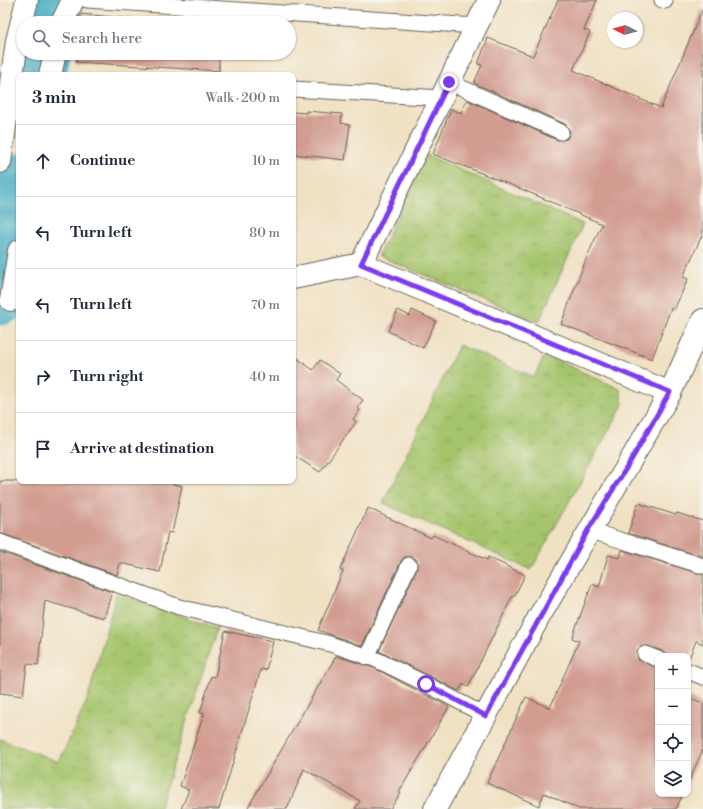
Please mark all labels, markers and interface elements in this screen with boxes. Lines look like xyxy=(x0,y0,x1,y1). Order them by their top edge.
north arrow xyxy=(607,12,643,48)
search box xyxy=(16,16,296,60)
icon: search xyxy=(30,27,52,49)
text: Search here xyxy=(62,29,142,48)
route end xyxy=(440,73,458,91)
text: 3 min xyxy=(32,87,76,109)
text: Walk · 200 m xyxy=(206,90,280,106)
icon: ahead xyxy=(32,150,54,172)
text: Continue xyxy=(70,151,135,170)
text: 10 m xyxy=(252,153,280,169)
icon: left xyxy=(32,222,54,244)
text: Turn left xyxy=(70,223,132,242)
text: 80 m xyxy=(249,225,280,241)
icon: left xyxy=(32,294,54,316)
text: Turn left xyxy=(70,295,132,314)
text: 70 m xyxy=(251,297,280,313)
icon: right xyxy=(32,366,54,388)
text: Turn right xyxy=(70,367,144,386)
text: 40 m xyxy=(250,369,280,385)
icon: arrive xyxy=(32,438,54,460)
text: Arrive at destination xyxy=(70,439,214,458)
map controls xyxy=(655,653,691,797)
button: + xyxy=(655,653,691,689)
route start xyxy=(417,675,435,693)
button: − xyxy=(655,689,691,725)
button: locate xyxy=(655,725,691,761)
button: layers xyxy=(655,761,691,797)

